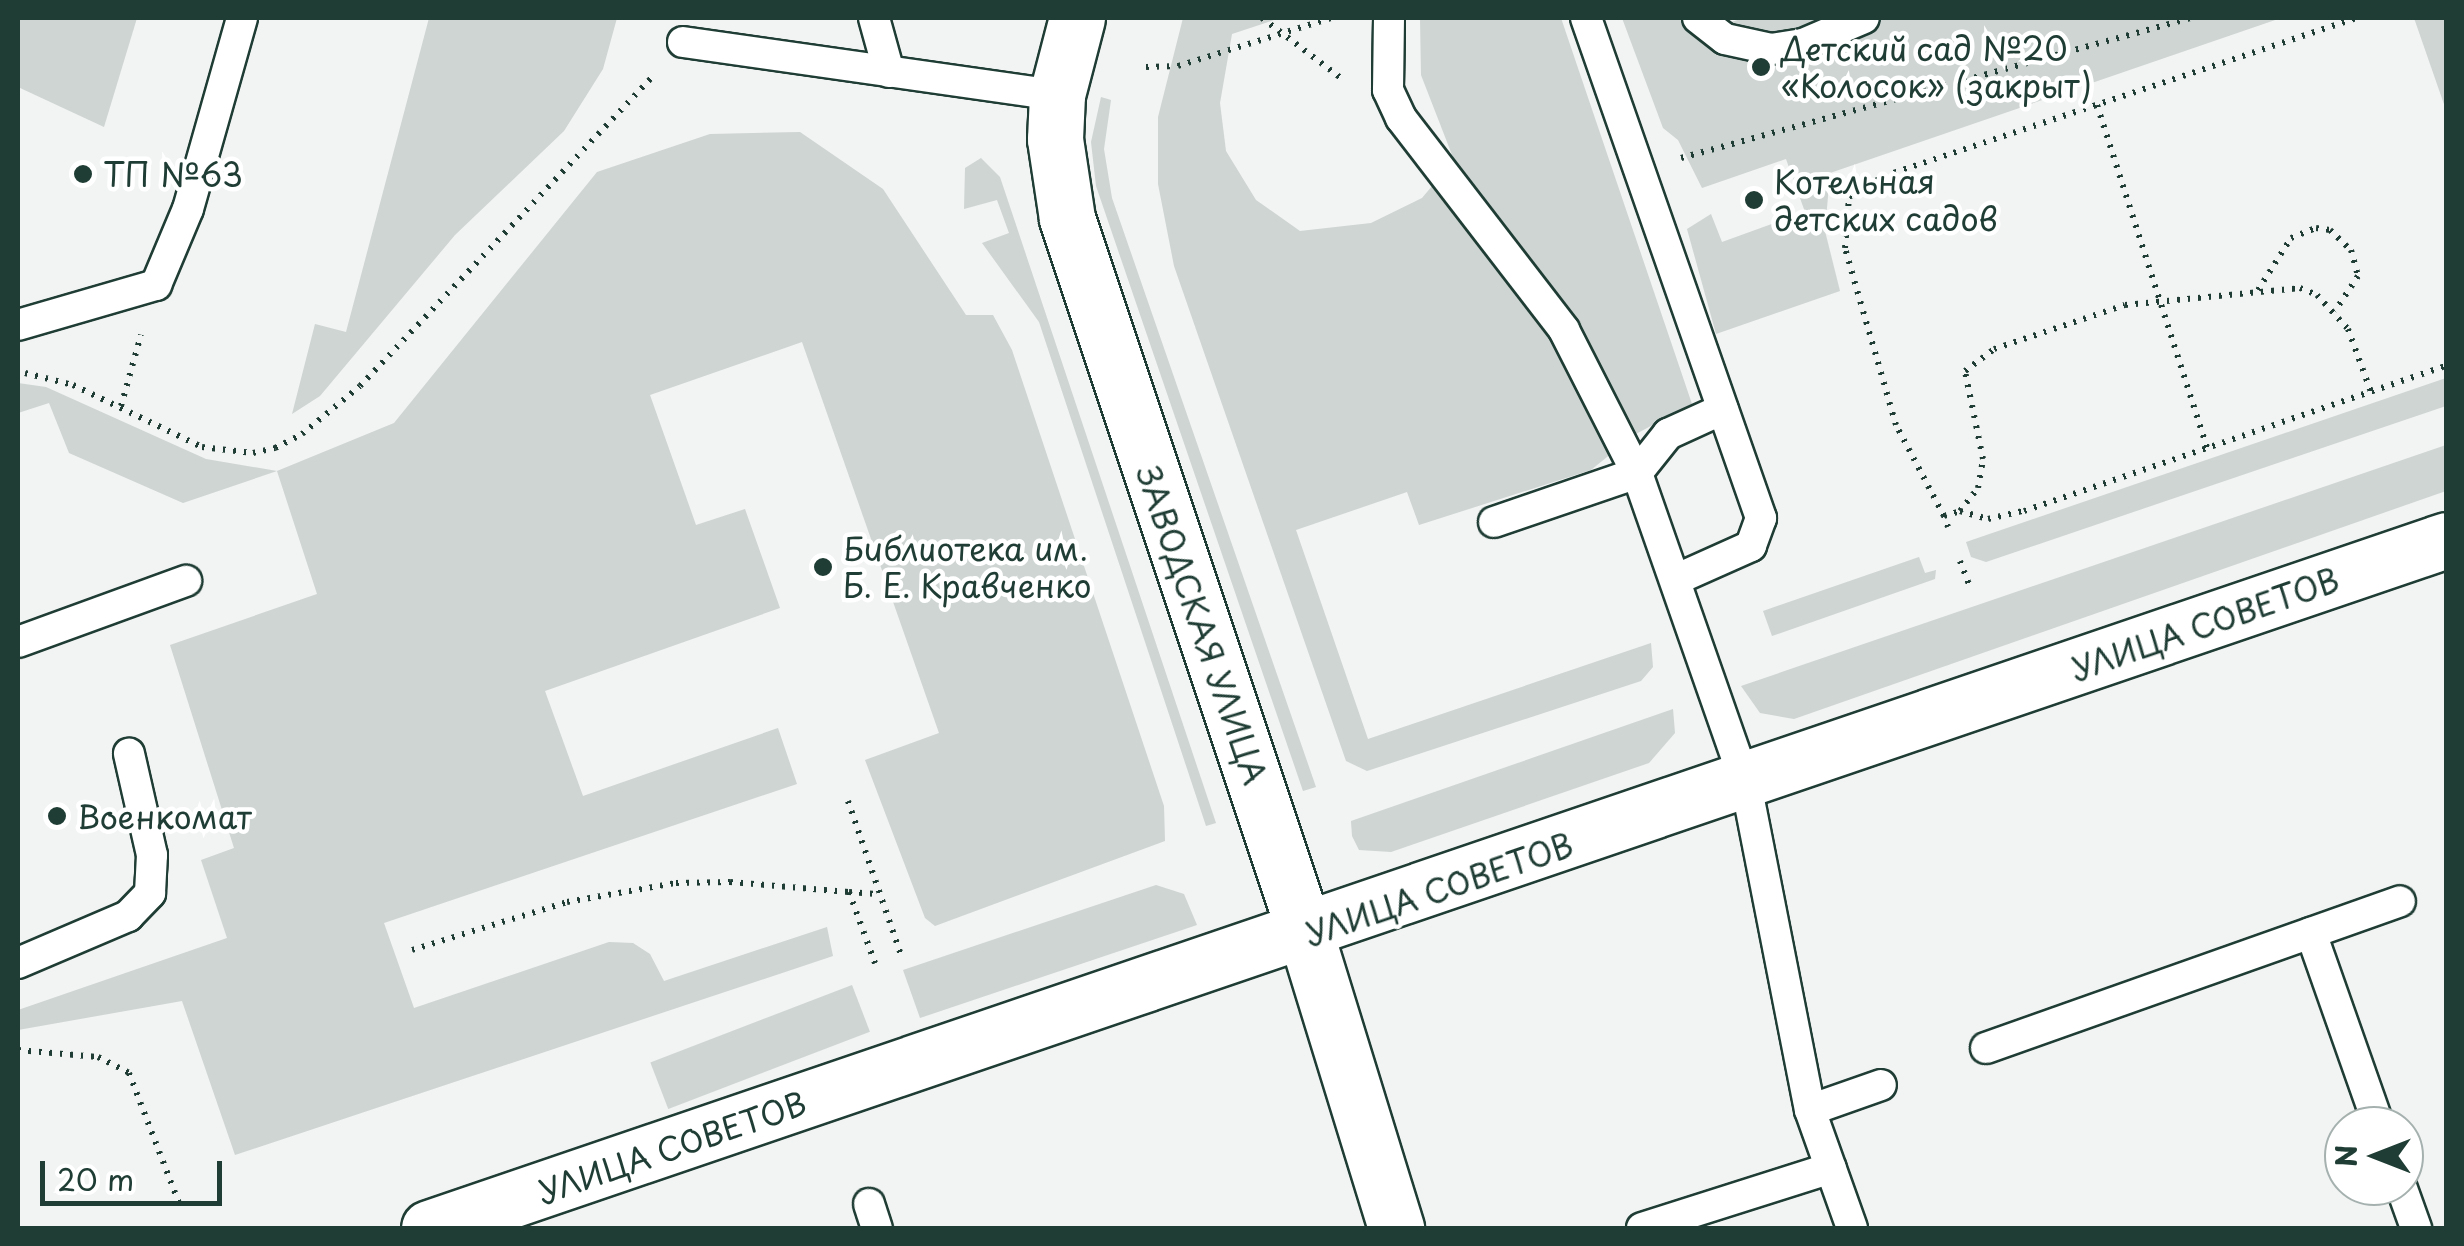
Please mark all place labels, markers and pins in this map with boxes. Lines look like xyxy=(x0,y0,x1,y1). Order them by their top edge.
place label: Детский сад №20 «Колосок» (закрыт) xyxy=(1781,30,2092,105)
marker: Детский сад №20 «Колосок» (закрыт) xyxy=(1750,56,1772,78)
place label: ТП №63 xyxy=(103,155,243,193)
marker: ТП №63 xyxy=(72,163,94,185)
place label: Котельная детских садов xyxy=(1774,163,2000,238)
marker: Котельная детских садов xyxy=(1743,189,1765,211)
place label: Библиотека им. Б. Е. Кравченко xyxy=(843,530,1093,605)
marker: Библиотека им. Б. Е. Кравченко xyxy=(812,556,834,578)
place label: Военкомат xyxy=(77,797,252,835)
marker: Военкомат xyxy=(46,805,68,827)

